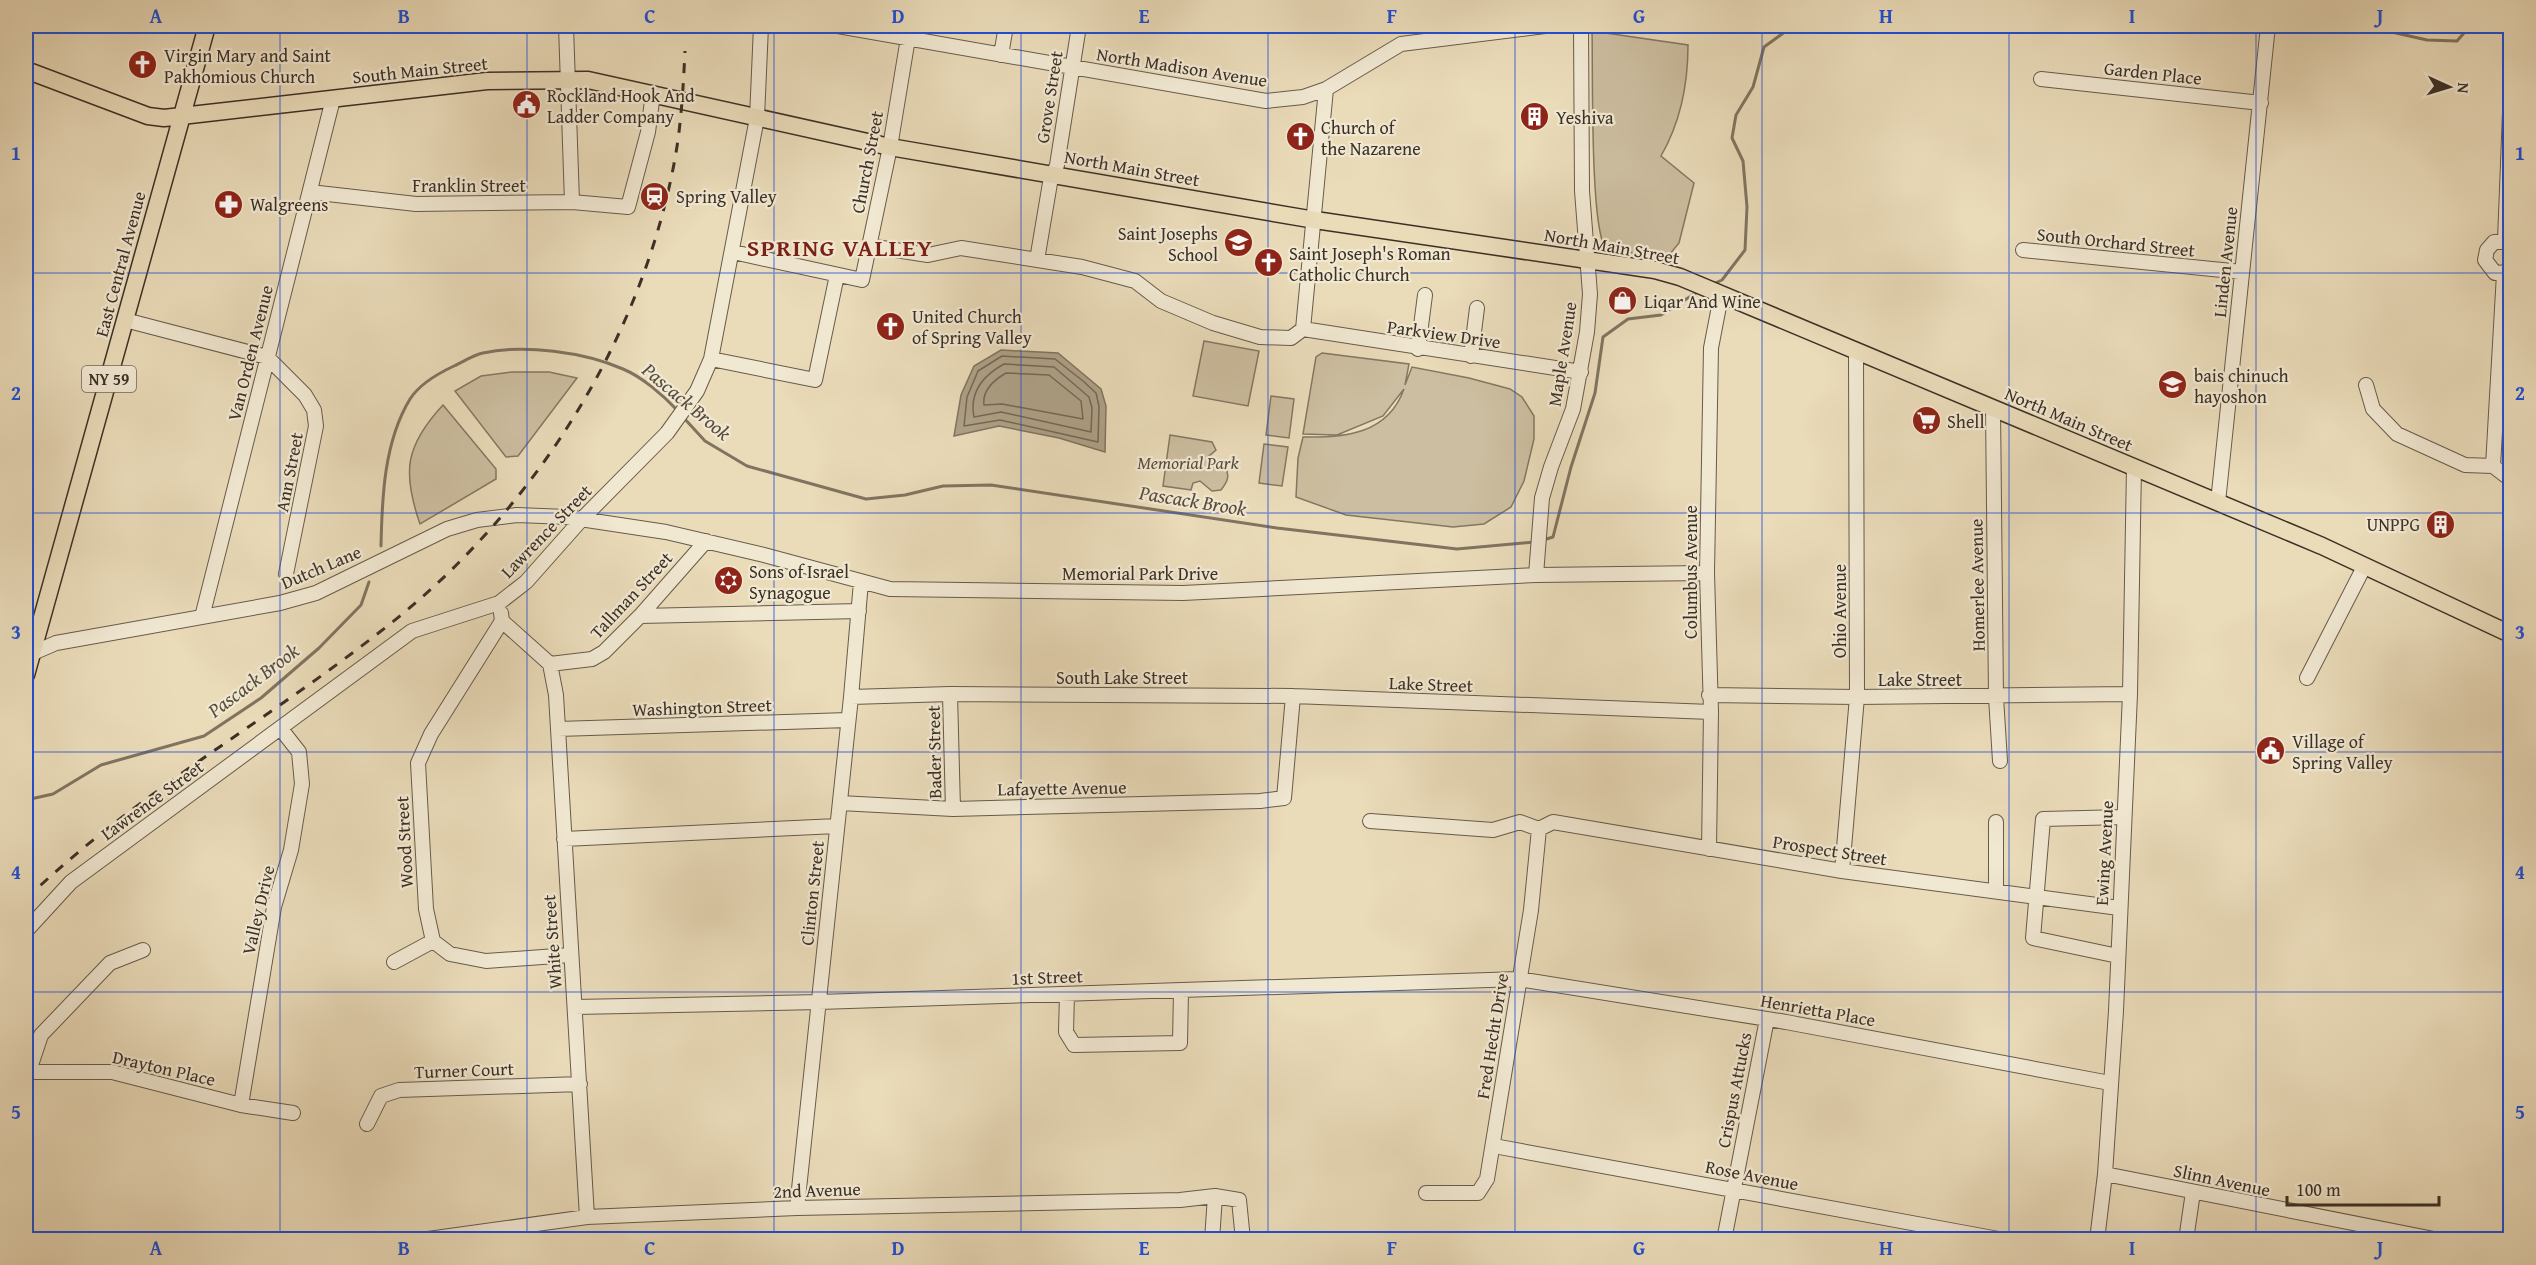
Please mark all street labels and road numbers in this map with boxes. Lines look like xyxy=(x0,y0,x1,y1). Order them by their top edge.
street label: North Madison Avenue xyxy=(1095,40,1269,94)
street label: Grove Street xyxy=(1028,48,1070,145)
street label: South Main Street xyxy=(351,49,490,91)
street label: Garden Place xyxy=(2103,54,2203,92)
street label: Church Street xyxy=(844,108,890,216)
street label: North Main Street xyxy=(1062,143,1202,193)
street label: Franklin Street xyxy=(412,172,526,199)
street label: East Central Avenue xyxy=(88,188,152,340)
street label: Linden Avenue xyxy=(2206,205,2244,319)
street label: South Orchard Street xyxy=(2036,220,2197,264)
street label: North Main Street xyxy=(1542,221,1682,271)
street label: Van Orden Avenue xyxy=(220,282,280,424)
street label: Maple Avenue xyxy=(1540,300,1584,408)
street label: Parkview Drive xyxy=(1386,313,1502,355)
road number: NY 59 xyxy=(82,366,136,392)
street label: North Main Street xyxy=(2001,380,2138,458)
street label: Ann Street xyxy=(268,429,310,514)
street label: Lawrence Street xyxy=(494,477,598,584)
street label: Columbus Avenue xyxy=(1677,505,1704,639)
street label: Homerlee Avenue xyxy=(1962,518,1992,652)
street label: Dutch Lane xyxy=(277,538,365,596)
street label: Tallman Street xyxy=(583,545,679,645)
street label: Memorial Park Drive xyxy=(1062,560,1218,587)
street label: Ohio Avenue xyxy=(1826,564,1853,658)
street label: South Lake Street xyxy=(1056,664,1189,691)
street label: Lake Street xyxy=(1878,666,1963,693)
street label: Lake Street xyxy=(1389,669,1474,699)
street label: Washington Street xyxy=(632,691,773,723)
street label: Bader Street xyxy=(920,704,948,799)
street label: Lawrence Street xyxy=(95,753,210,847)
street label: Lafayette Avenue xyxy=(997,773,1127,803)
street label: Wood Street xyxy=(388,795,420,889)
street label: Ewing Avenue xyxy=(2088,800,2120,906)
street label: Prospect Street xyxy=(1771,828,1890,872)
street label: Clinton Street xyxy=(793,839,831,947)
street label: Valley Drive xyxy=(235,863,281,957)
street label: White Street xyxy=(535,893,569,990)
street label: 1st Street xyxy=(1011,962,1084,992)
street label: Fred Hecht Drive xyxy=(1469,971,1515,1101)
street label: Henrietta Place xyxy=(1758,987,1878,1033)
street label: Crispus Attucks xyxy=(1710,1030,1758,1150)
street label: Drayton Place xyxy=(110,1043,218,1093)
street label: Turner Court xyxy=(414,1055,515,1085)
street label: Rose Avenue xyxy=(1703,1153,1801,1197)
street label: Slinn Avenue xyxy=(2171,1157,2273,1203)
street label: 2nd Avenue xyxy=(773,1175,861,1205)

